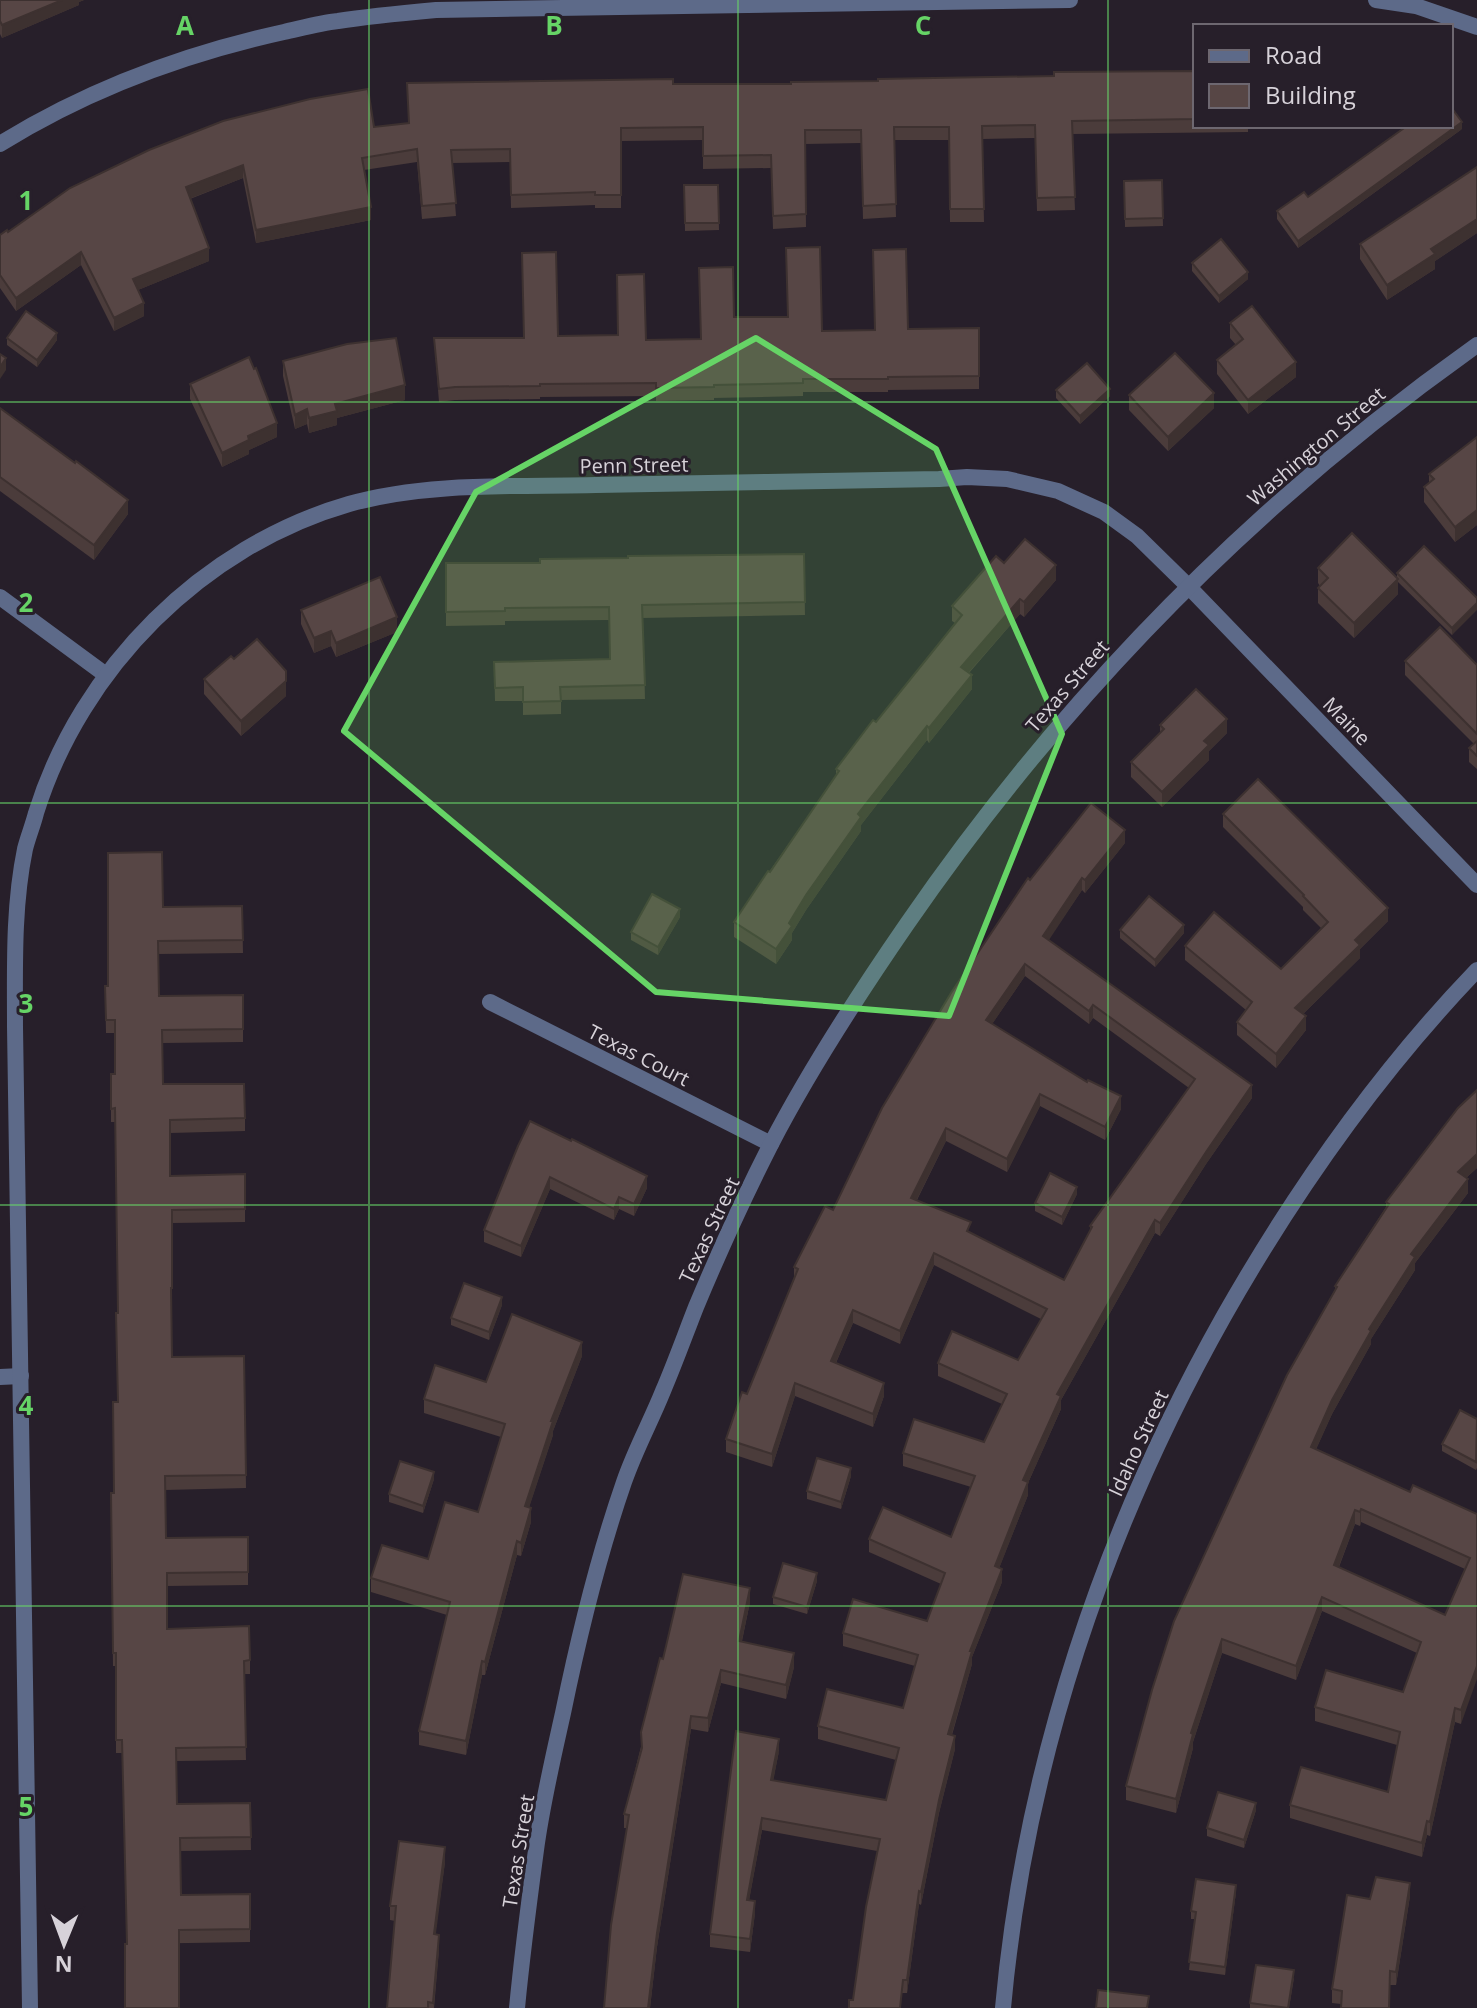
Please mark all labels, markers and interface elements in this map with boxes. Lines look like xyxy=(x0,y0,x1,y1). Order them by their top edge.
text: A xyxy=(176,7,194,43)
text: B xyxy=(545,7,563,43)
text: C xyxy=(915,7,931,43)
legend xyxy=(1193,24,1453,128)
text: Road xyxy=(1265,38,1322,71)
text: Building xyxy=(1265,78,1356,111)
text: 1 xyxy=(19,182,33,218)
street label: Washington Street xyxy=(1241,380,1391,512)
street label: Penn Street xyxy=(579,451,689,479)
text: 2 xyxy=(19,584,34,620)
street label: Texas Street xyxy=(1019,634,1115,738)
street label: Maine xyxy=(1317,691,1377,751)
text: 3 xyxy=(19,985,33,1021)
street label: Texas Court xyxy=(584,1018,694,1092)
street label: Texas Street xyxy=(673,1172,745,1288)
street label: Idaho Street xyxy=(1102,1386,1174,1500)
text: 4 xyxy=(19,1387,34,1423)
text: 5 xyxy=(19,1788,33,1824)
street label: Texas Street xyxy=(496,1792,540,1910)
north arrow xyxy=(24,1904,104,1984)
text: N xyxy=(54,1950,73,1980)

